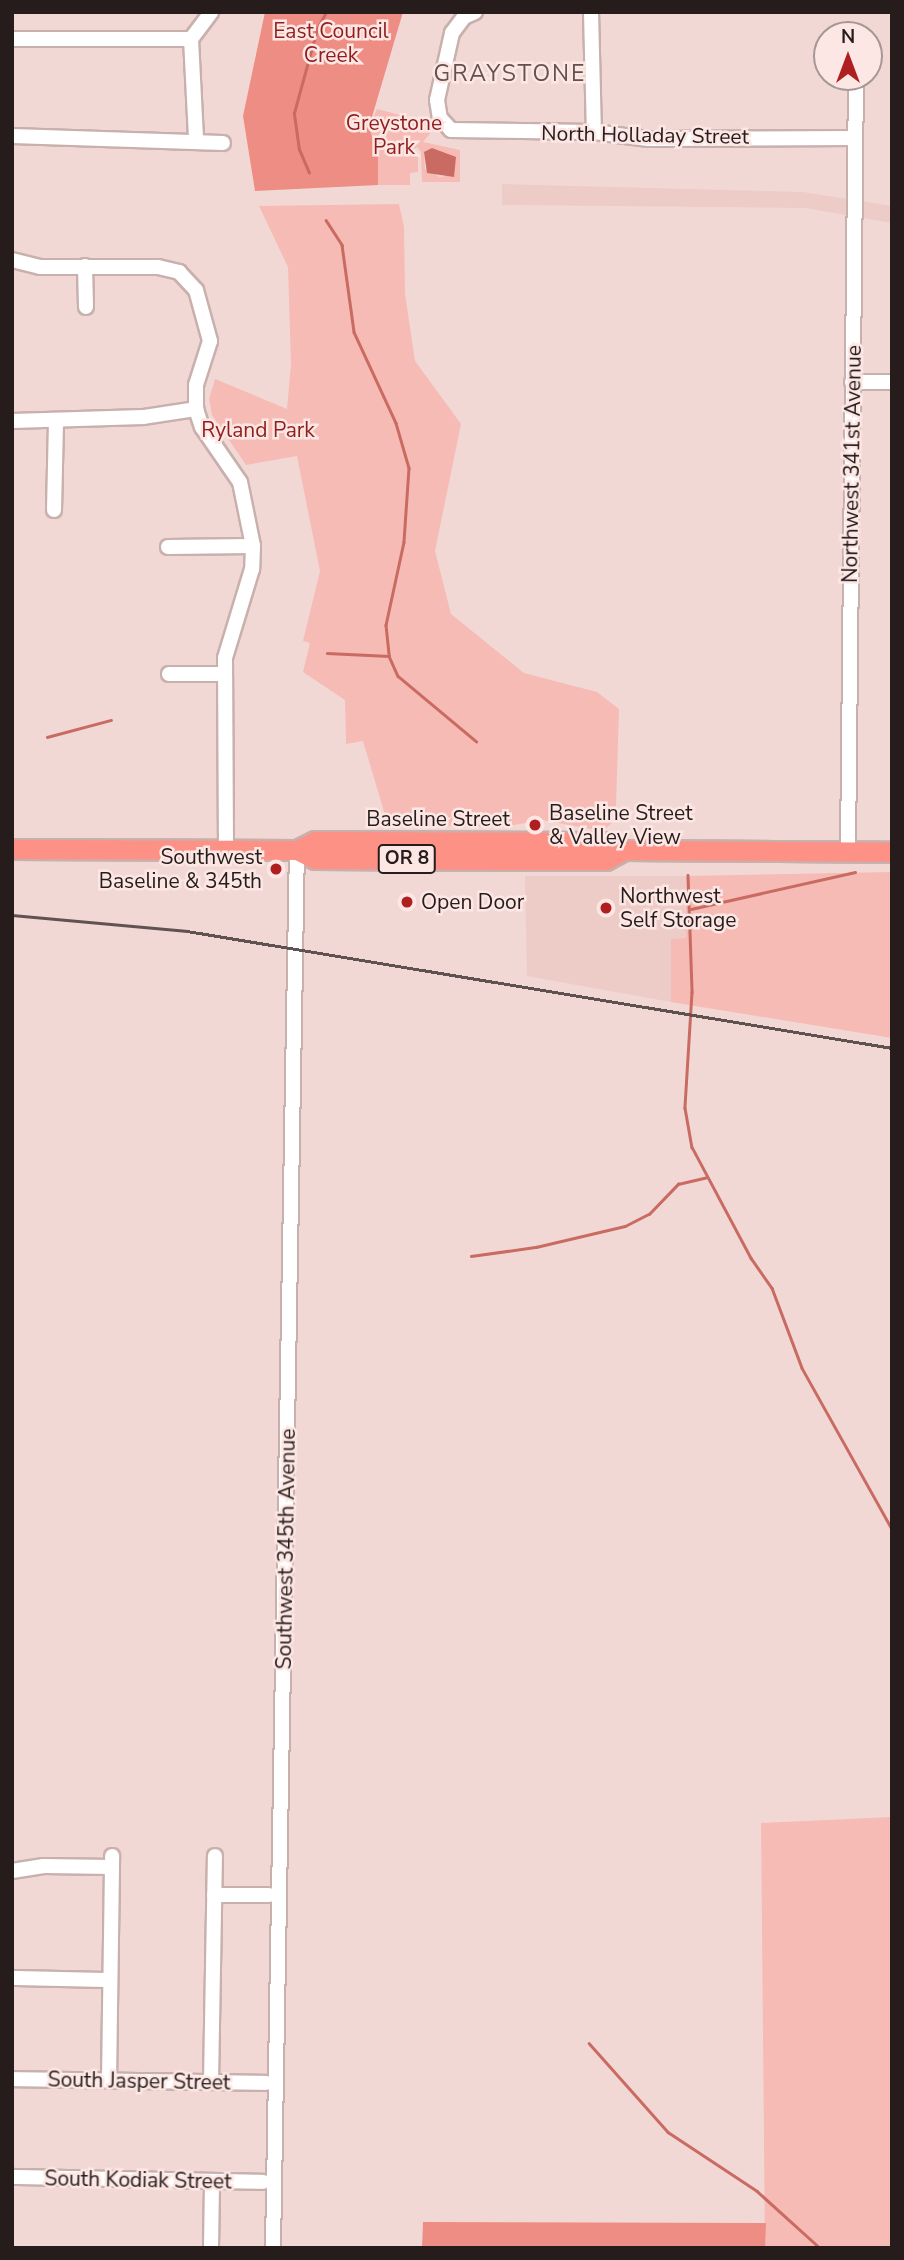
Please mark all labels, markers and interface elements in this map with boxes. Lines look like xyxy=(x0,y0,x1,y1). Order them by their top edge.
park label: East Council Creek xyxy=(273,18,389,68)
north arrow xyxy=(813,21,883,91)
text: N xyxy=(841,24,855,50)
district label: GRAYSTONE xyxy=(435,60,585,88)
park label: Greystone Park xyxy=(346,110,442,160)
street label: North Holladay Street xyxy=(541,121,749,149)
street label: Northwest 341st Avenue xyxy=(837,345,867,583)
park label: Ryland Park xyxy=(201,417,315,443)
place label: Baseline Street & Valley View xyxy=(549,800,692,850)
street label: Baseline Street xyxy=(366,806,510,832)
marker: Baseline Street & Valley View xyxy=(527,817,543,833)
place label: Southwest Baseline & 345th xyxy=(99,844,262,894)
road number: OR 8 xyxy=(377,844,437,874)
marker: Southwest Baseline & 345th xyxy=(268,861,284,877)
place label: Northwest Self Storage xyxy=(620,883,736,933)
place label: Open Door xyxy=(421,889,524,915)
marker: Open Door xyxy=(399,894,415,910)
marker: Northwest Self Storage xyxy=(598,900,614,916)
street label: Southwest 345th Avenue xyxy=(271,1428,301,1670)
street label: South Jasper Street xyxy=(47,2067,231,2095)
street label: South Kodiak Street xyxy=(44,2166,232,2194)

